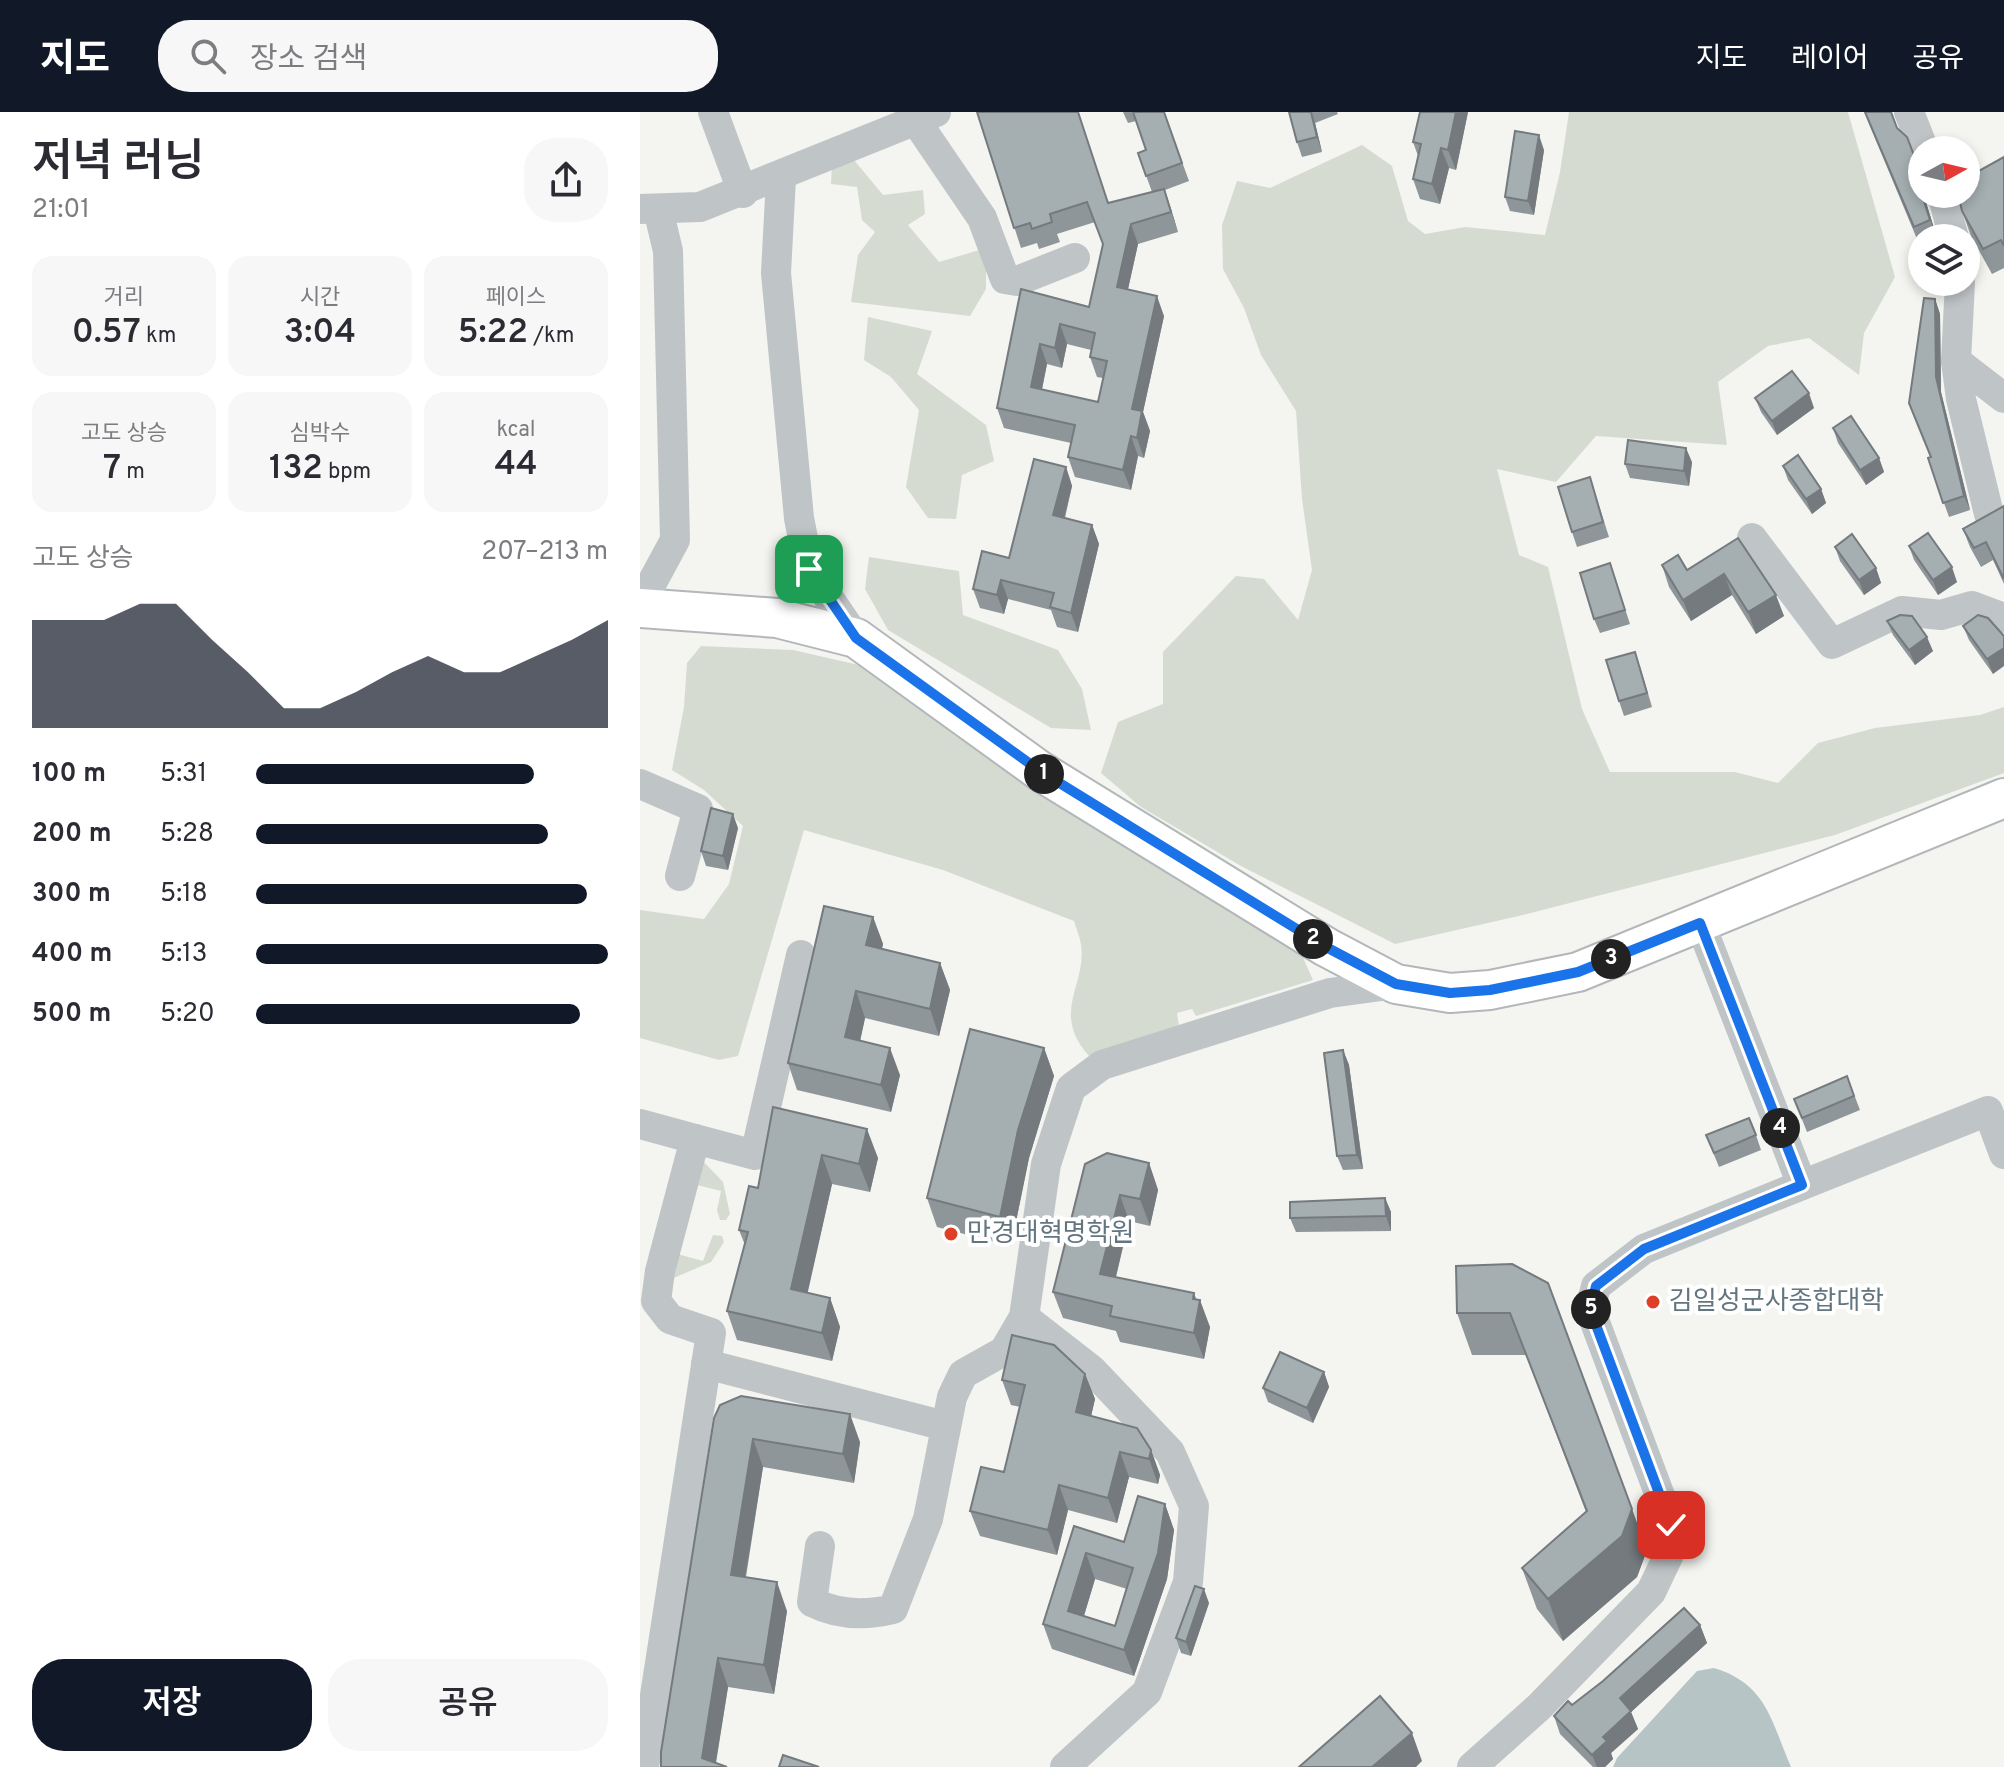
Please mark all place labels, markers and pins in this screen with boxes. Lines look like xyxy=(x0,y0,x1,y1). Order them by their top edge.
pin xyxy=(775,535,843,603)
pin: 1 xyxy=(1024,754,1064,794)
pin: 2 xyxy=(1293,919,1333,959)
pin: 3 xyxy=(1591,939,1631,979)
pin: 4 xyxy=(1760,1108,1800,1148)
place label: 만경대혁명학원 xyxy=(967,1218,1134,1251)
marker: 만경대혁명학원 xyxy=(942,1225,960,1243)
place label: 김일성군사종합대학 xyxy=(1669,1286,1884,1319)
pin: 5 xyxy=(1571,1289,1611,1329)
marker: 김일성군사종합대학 xyxy=(1644,1293,1662,1311)
pin xyxy=(1637,1491,1705,1559)

